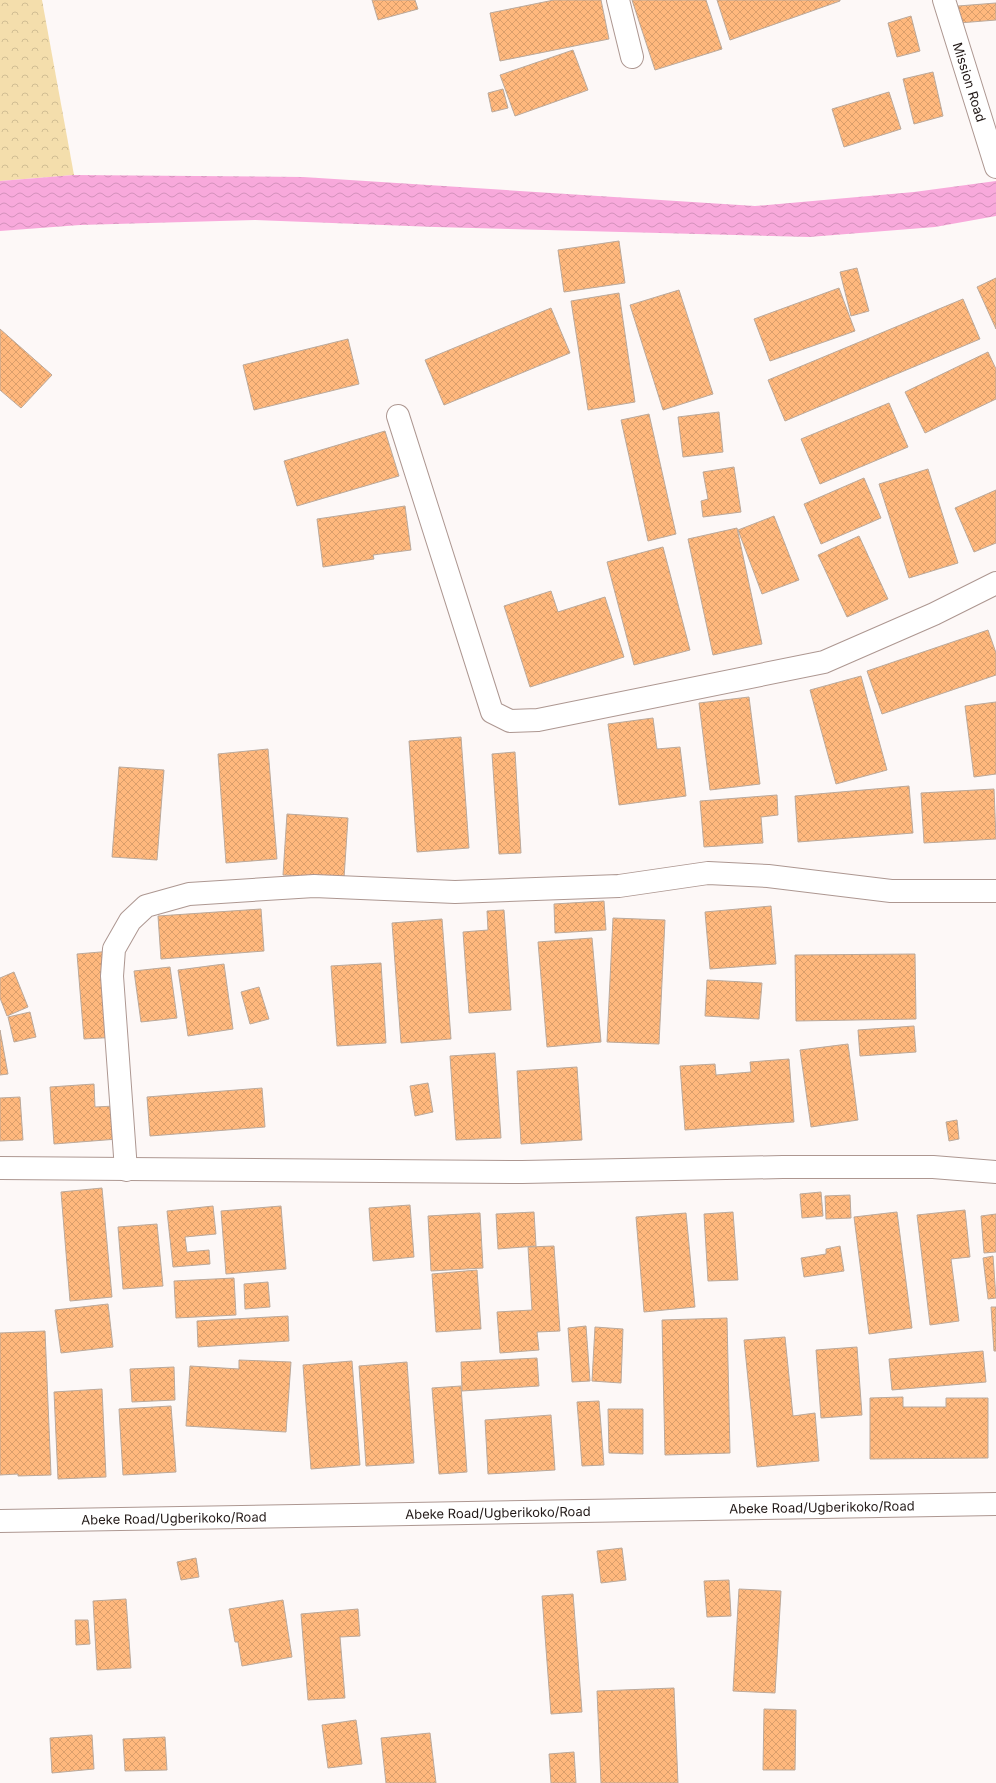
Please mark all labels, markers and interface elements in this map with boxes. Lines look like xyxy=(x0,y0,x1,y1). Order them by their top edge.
street label: Mission Road xyxy=(950,40,989,124)
street label: Abeke Road/Ugberikoko/Road xyxy=(729,1497,915,1517)
street label: Abeke Road/Ugberikoko/Road xyxy=(405,1503,591,1522)
street label: Abeke Road/Ugberikoko/Road xyxy=(81,1508,267,1528)

